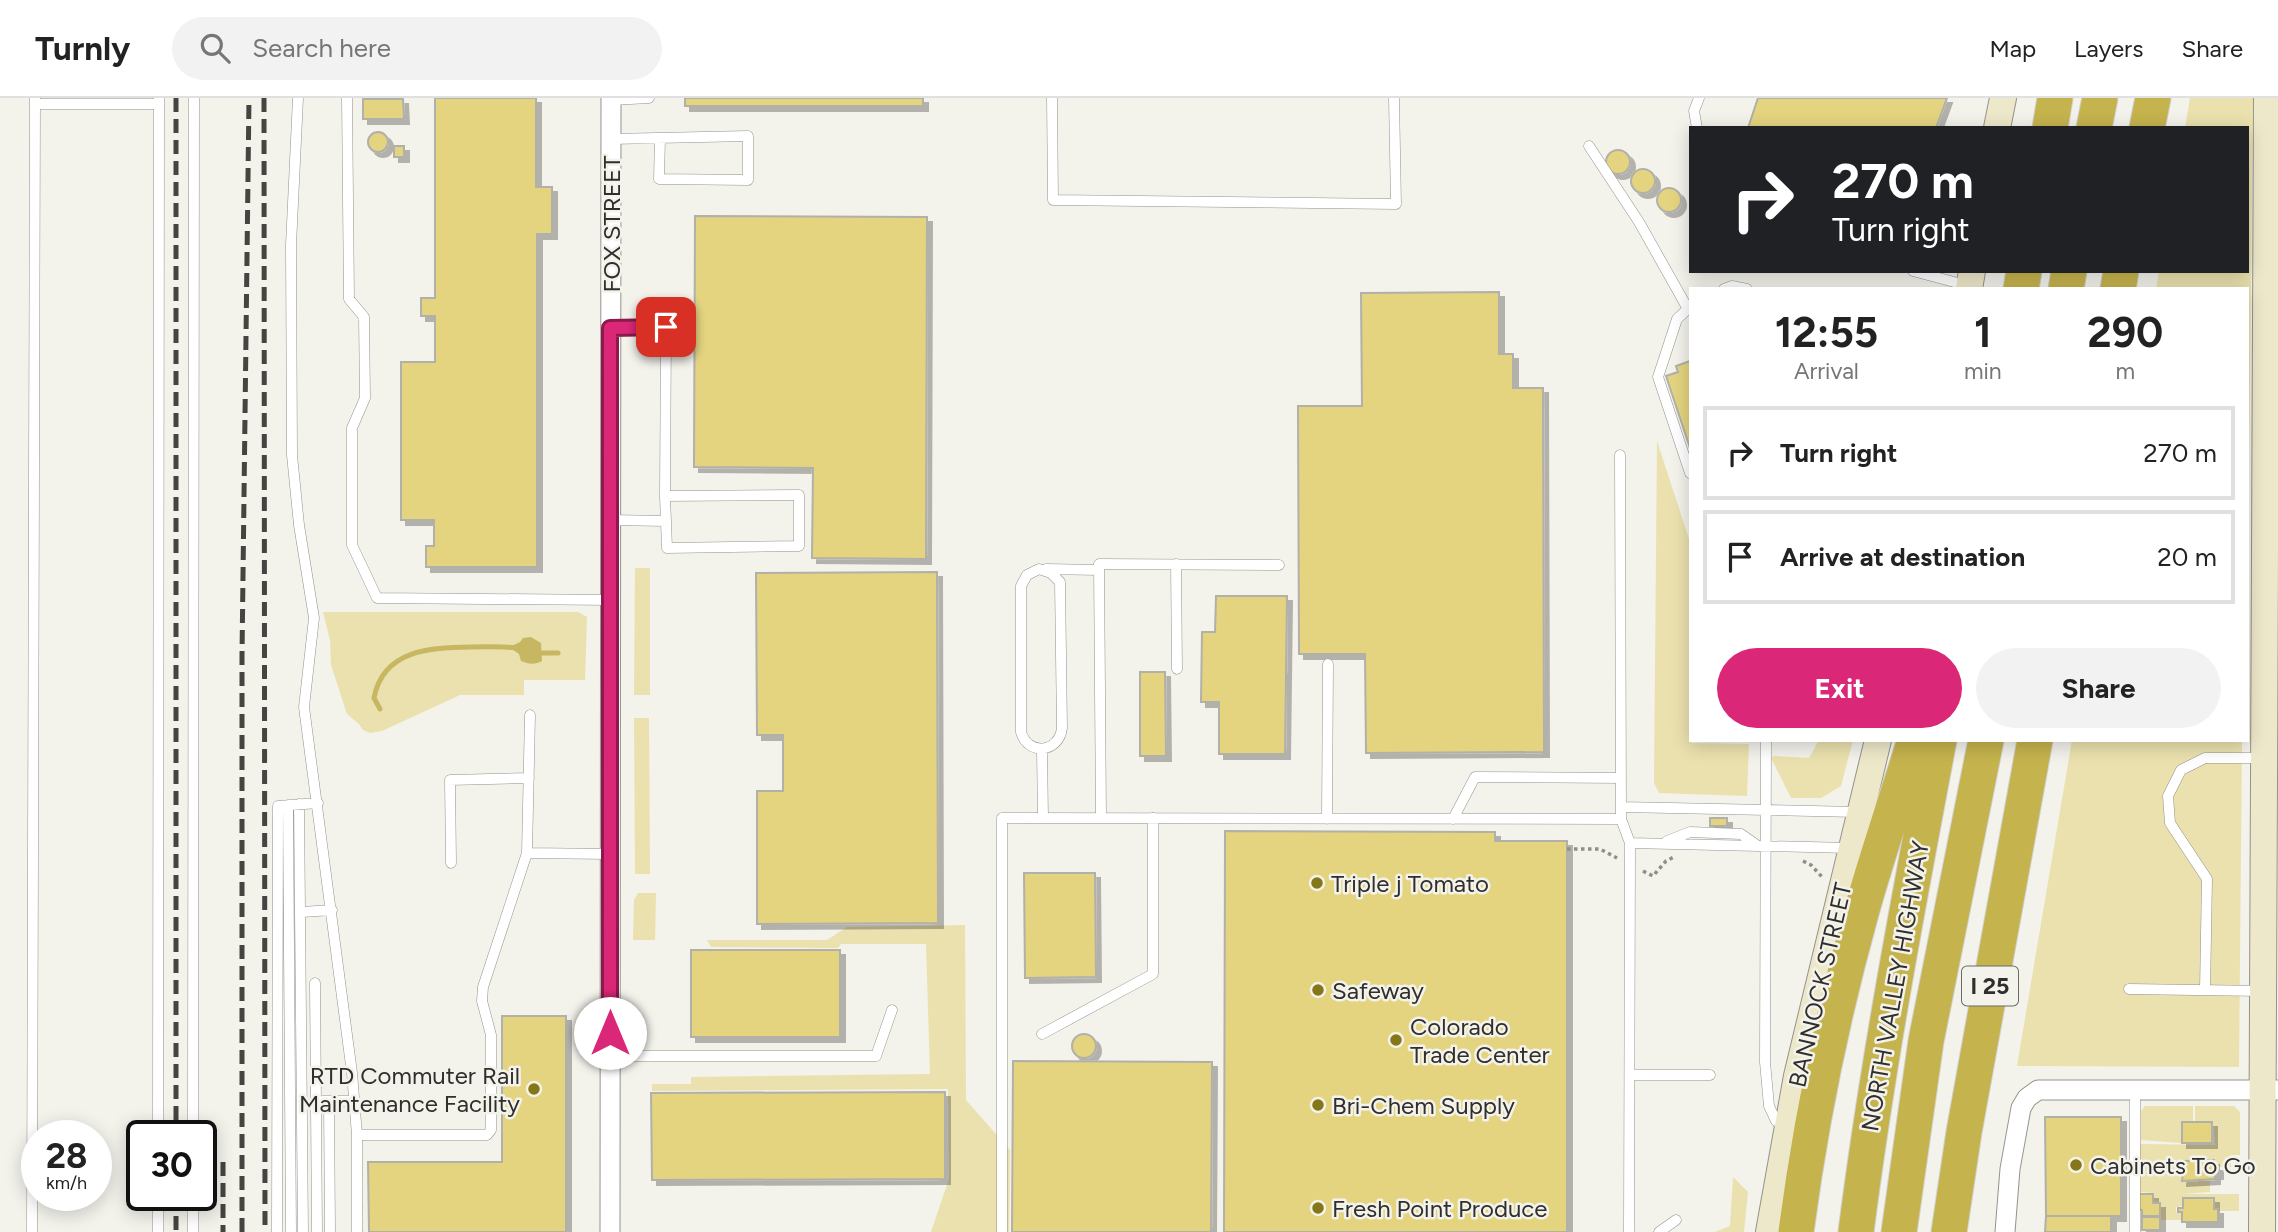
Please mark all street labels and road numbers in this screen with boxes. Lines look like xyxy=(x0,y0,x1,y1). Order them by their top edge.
street label: FOX STREET xyxy=(597,156,626,293)
street label: NORTH VALLEY HIGHWAY xyxy=(1855,838,1935,1133)
street label: BANNOCK STREET xyxy=(1782,880,1858,1090)
road number: I 25 xyxy=(1962,966,2018,1006)

